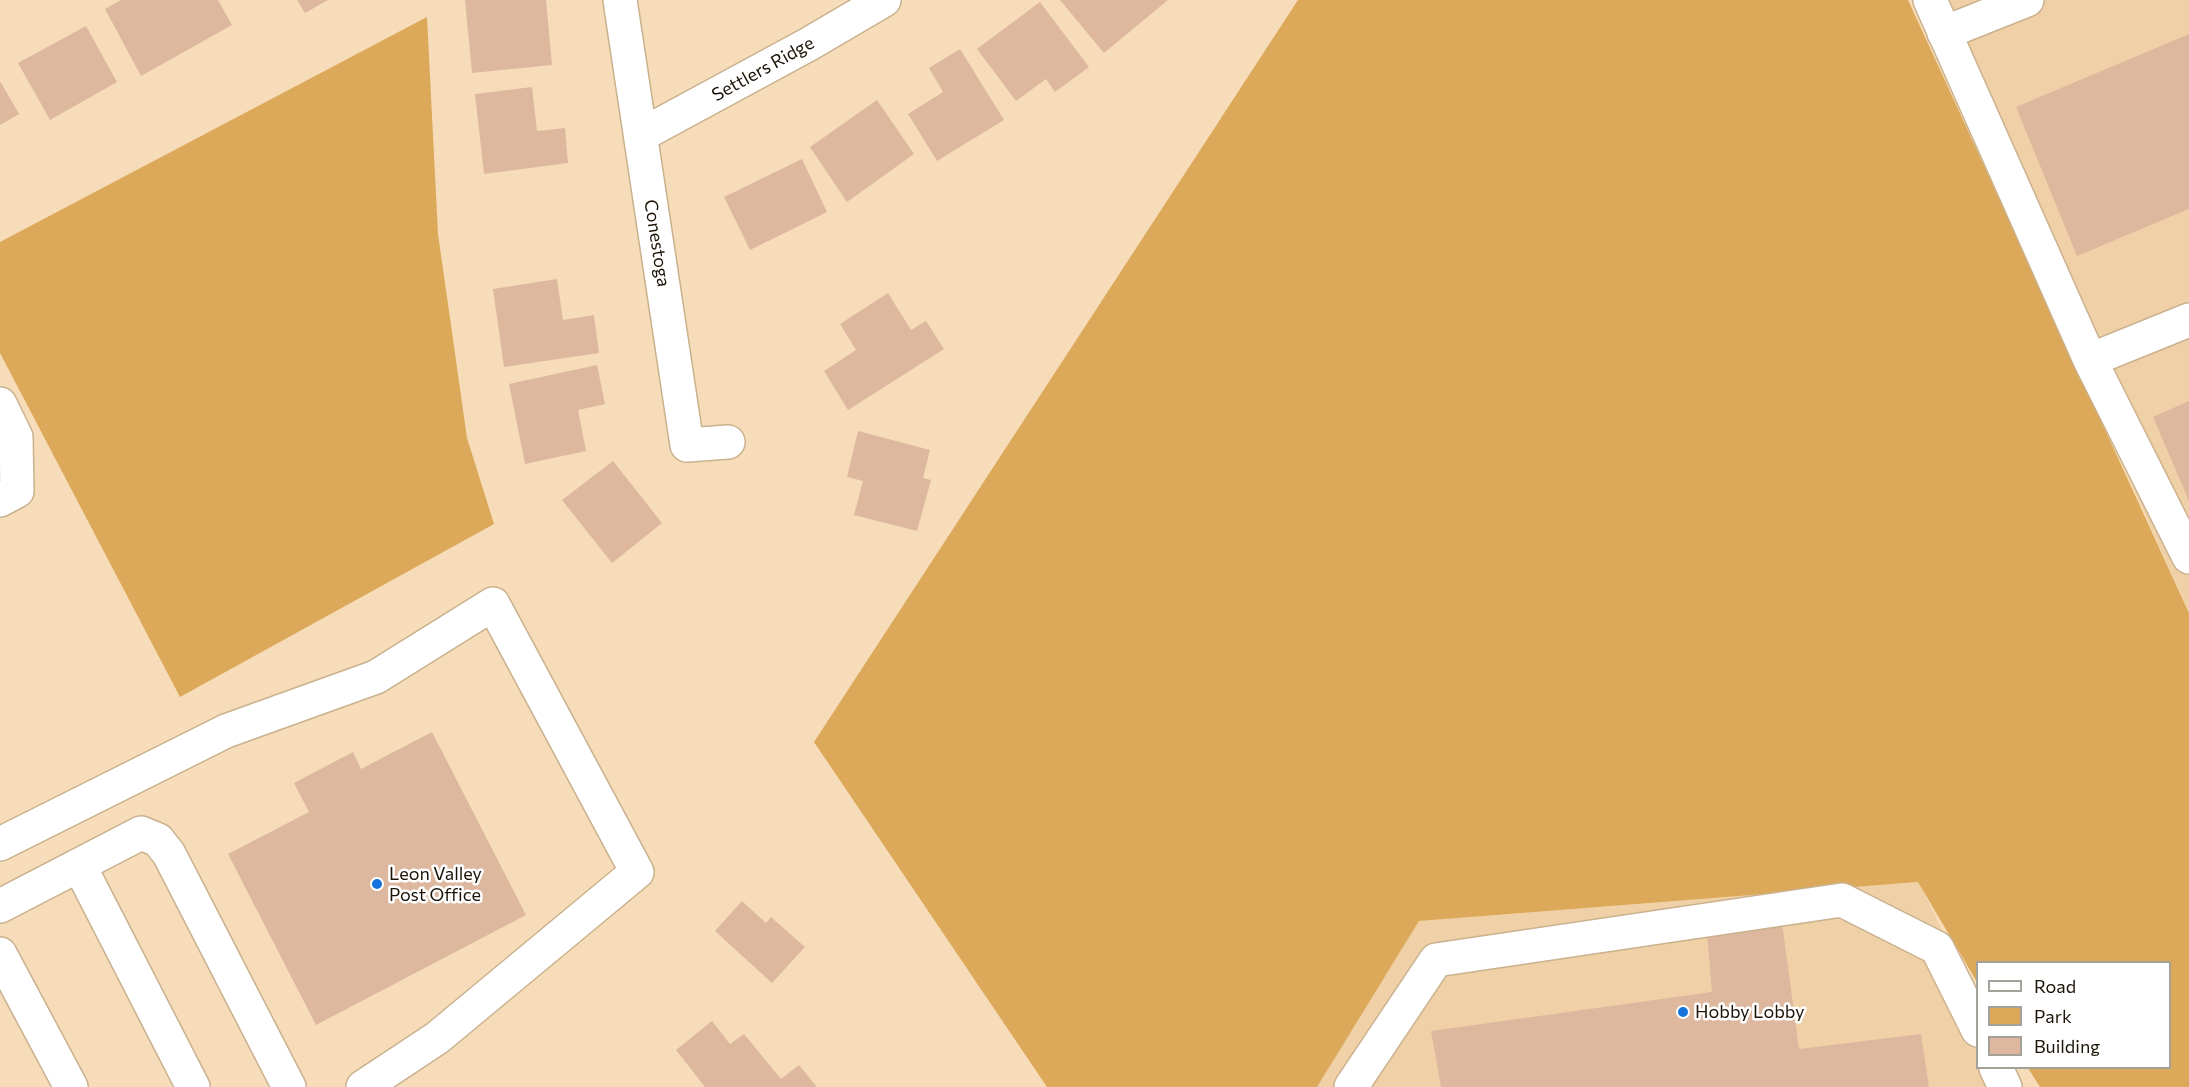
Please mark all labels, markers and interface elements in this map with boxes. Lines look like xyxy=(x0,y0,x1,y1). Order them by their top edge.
street label: Settlers Ridge xyxy=(708,32,818,106)
street label: Conestoga xyxy=(639,198,675,288)
place label: Leon Valley Post Office xyxy=(389,863,482,906)
marker: Leon Valley Post Office xyxy=(370,877,384,891)
legend xyxy=(1976,961,2171,1069)
text: Road xyxy=(2034,975,2076,997)
place label: Hobby Lobby xyxy=(1695,1001,1805,1023)
marker: Hobby Lobby xyxy=(1676,1005,1690,1019)
text: Park xyxy=(2034,1005,2072,1027)
text: Building xyxy=(2034,1035,2100,1057)

